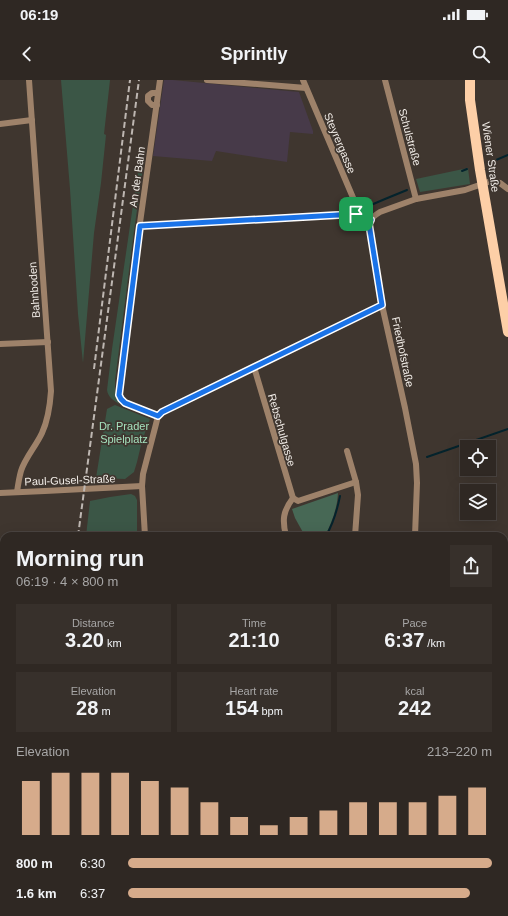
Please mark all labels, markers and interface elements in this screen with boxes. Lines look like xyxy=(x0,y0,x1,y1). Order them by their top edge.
text: 06:19 xyxy=(20,6,58,23)
icon: back xyxy=(16,43,38,65)
icon: search xyxy=(470,43,492,65)
text: Sprintly xyxy=(220,44,288,64)
street label: Schulstraße xyxy=(397,107,423,167)
street label: Steyrergasse xyxy=(322,111,358,175)
street label: Wiener Straße xyxy=(480,121,502,193)
street label: An der Bahn xyxy=(127,146,147,208)
pin xyxy=(339,197,373,231)
icon: arrive xyxy=(345,203,367,225)
street label: Bahnboden xyxy=(26,262,42,318)
street label: Friedhofstraße xyxy=(390,316,416,388)
street label: Rebschulgasse xyxy=(266,392,298,468)
park label: Dr. Prader Spielplatz xyxy=(99,420,149,445)
map controls xyxy=(460,440,496,520)
button: locate xyxy=(460,440,496,476)
street label: Paul-Gusel-Straße xyxy=(24,472,116,488)
button: layers xyxy=(460,484,496,520)
button: share xyxy=(450,545,492,587)
text: Morning run xyxy=(16,546,144,571)
text: 06:19 · 4 × 800 m xyxy=(16,574,118,589)
text: Distance xyxy=(72,617,115,629)
text: Time xyxy=(242,617,266,629)
text: Pace xyxy=(402,617,427,629)
text: 3.20 xyxy=(65,629,104,651)
text: 21:10 xyxy=(228,629,280,651)
text: 6:37 xyxy=(384,629,424,651)
text: km xyxy=(104,637,122,649)
text: /km xyxy=(424,637,445,649)
text: Elevation xyxy=(71,685,116,697)
text: Heart rate xyxy=(230,685,278,697)
text: kcal xyxy=(405,685,424,697)
text: 28 xyxy=(76,697,98,719)
text: 154 xyxy=(225,697,258,719)
text: 242 xyxy=(398,697,431,719)
text: m xyxy=(98,705,111,717)
text: bpm xyxy=(258,705,283,717)
text: Elevation xyxy=(16,744,69,759)
text: 213–220 m xyxy=(427,744,492,759)
text: 800 m xyxy=(16,856,53,871)
text: 6:30 xyxy=(80,856,105,871)
text: 1.6 km xyxy=(16,886,56,901)
text: 6:37 xyxy=(80,886,105,901)

